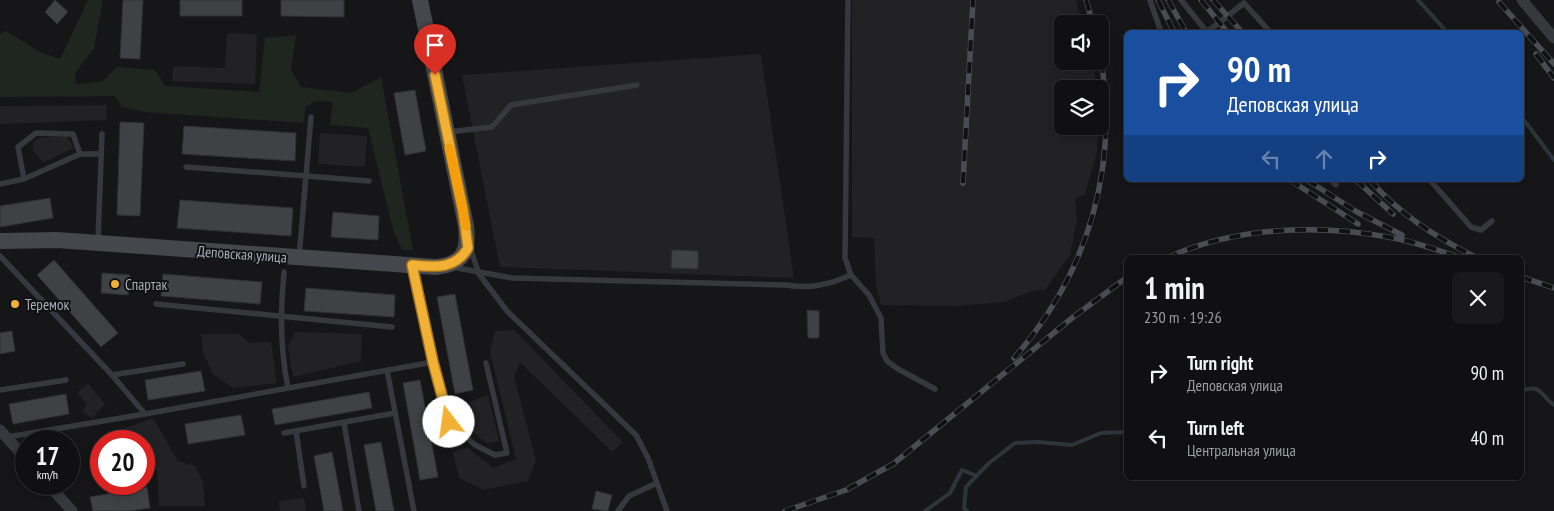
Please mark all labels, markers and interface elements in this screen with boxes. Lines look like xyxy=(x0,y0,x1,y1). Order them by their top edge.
map controls xyxy=(1054,15,1109,135)
button: sound xyxy=(1054,15,1109,70)
pin xyxy=(414,24,456,75)
icon: arrive xyxy=(421,31,449,59)
text: 90 m xyxy=(1227,46,1291,92)
icon: right xyxy=(1144,50,1209,115)
button: layers xyxy=(1054,80,1109,135)
text: Деповская улица xyxy=(1227,90,1359,118)
icon: left xyxy=(1257,145,1285,173)
icon: ahead xyxy=(1310,145,1338,173)
icon: right xyxy=(1363,145,1391,173)
street label: Деповская улица xyxy=(197,241,287,267)
text: 1 min xyxy=(1144,268,1205,307)
button: close xyxy=(1452,272,1504,324)
place label: Спартак xyxy=(125,275,167,294)
marker: Спартак xyxy=(109,278,121,290)
place label: Теремок xyxy=(25,295,69,314)
marker: Теремок xyxy=(9,298,21,310)
text: 230 m · 19:26 xyxy=(1144,307,1222,327)
text: Turn right xyxy=(1187,351,1253,375)
icon: right xyxy=(1144,359,1172,387)
text: 90 m xyxy=(1471,361,1504,385)
text: Деповская улица xyxy=(1187,375,1283,395)
position arrow xyxy=(422,395,474,447)
text: Turn left xyxy=(1187,416,1244,440)
icon: left xyxy=(1144,424,1172,452)
text: 40 m xyxy=(1471,426,1504,450)
speed limit sign: 20 xyxy=(90,430,155,495)
text: 17 xyxy=(36,440,59,472)
text: Центральная улица xyxy=(1187,440,1296,460)
text: km/h xyxy=(37,467,58,482)

